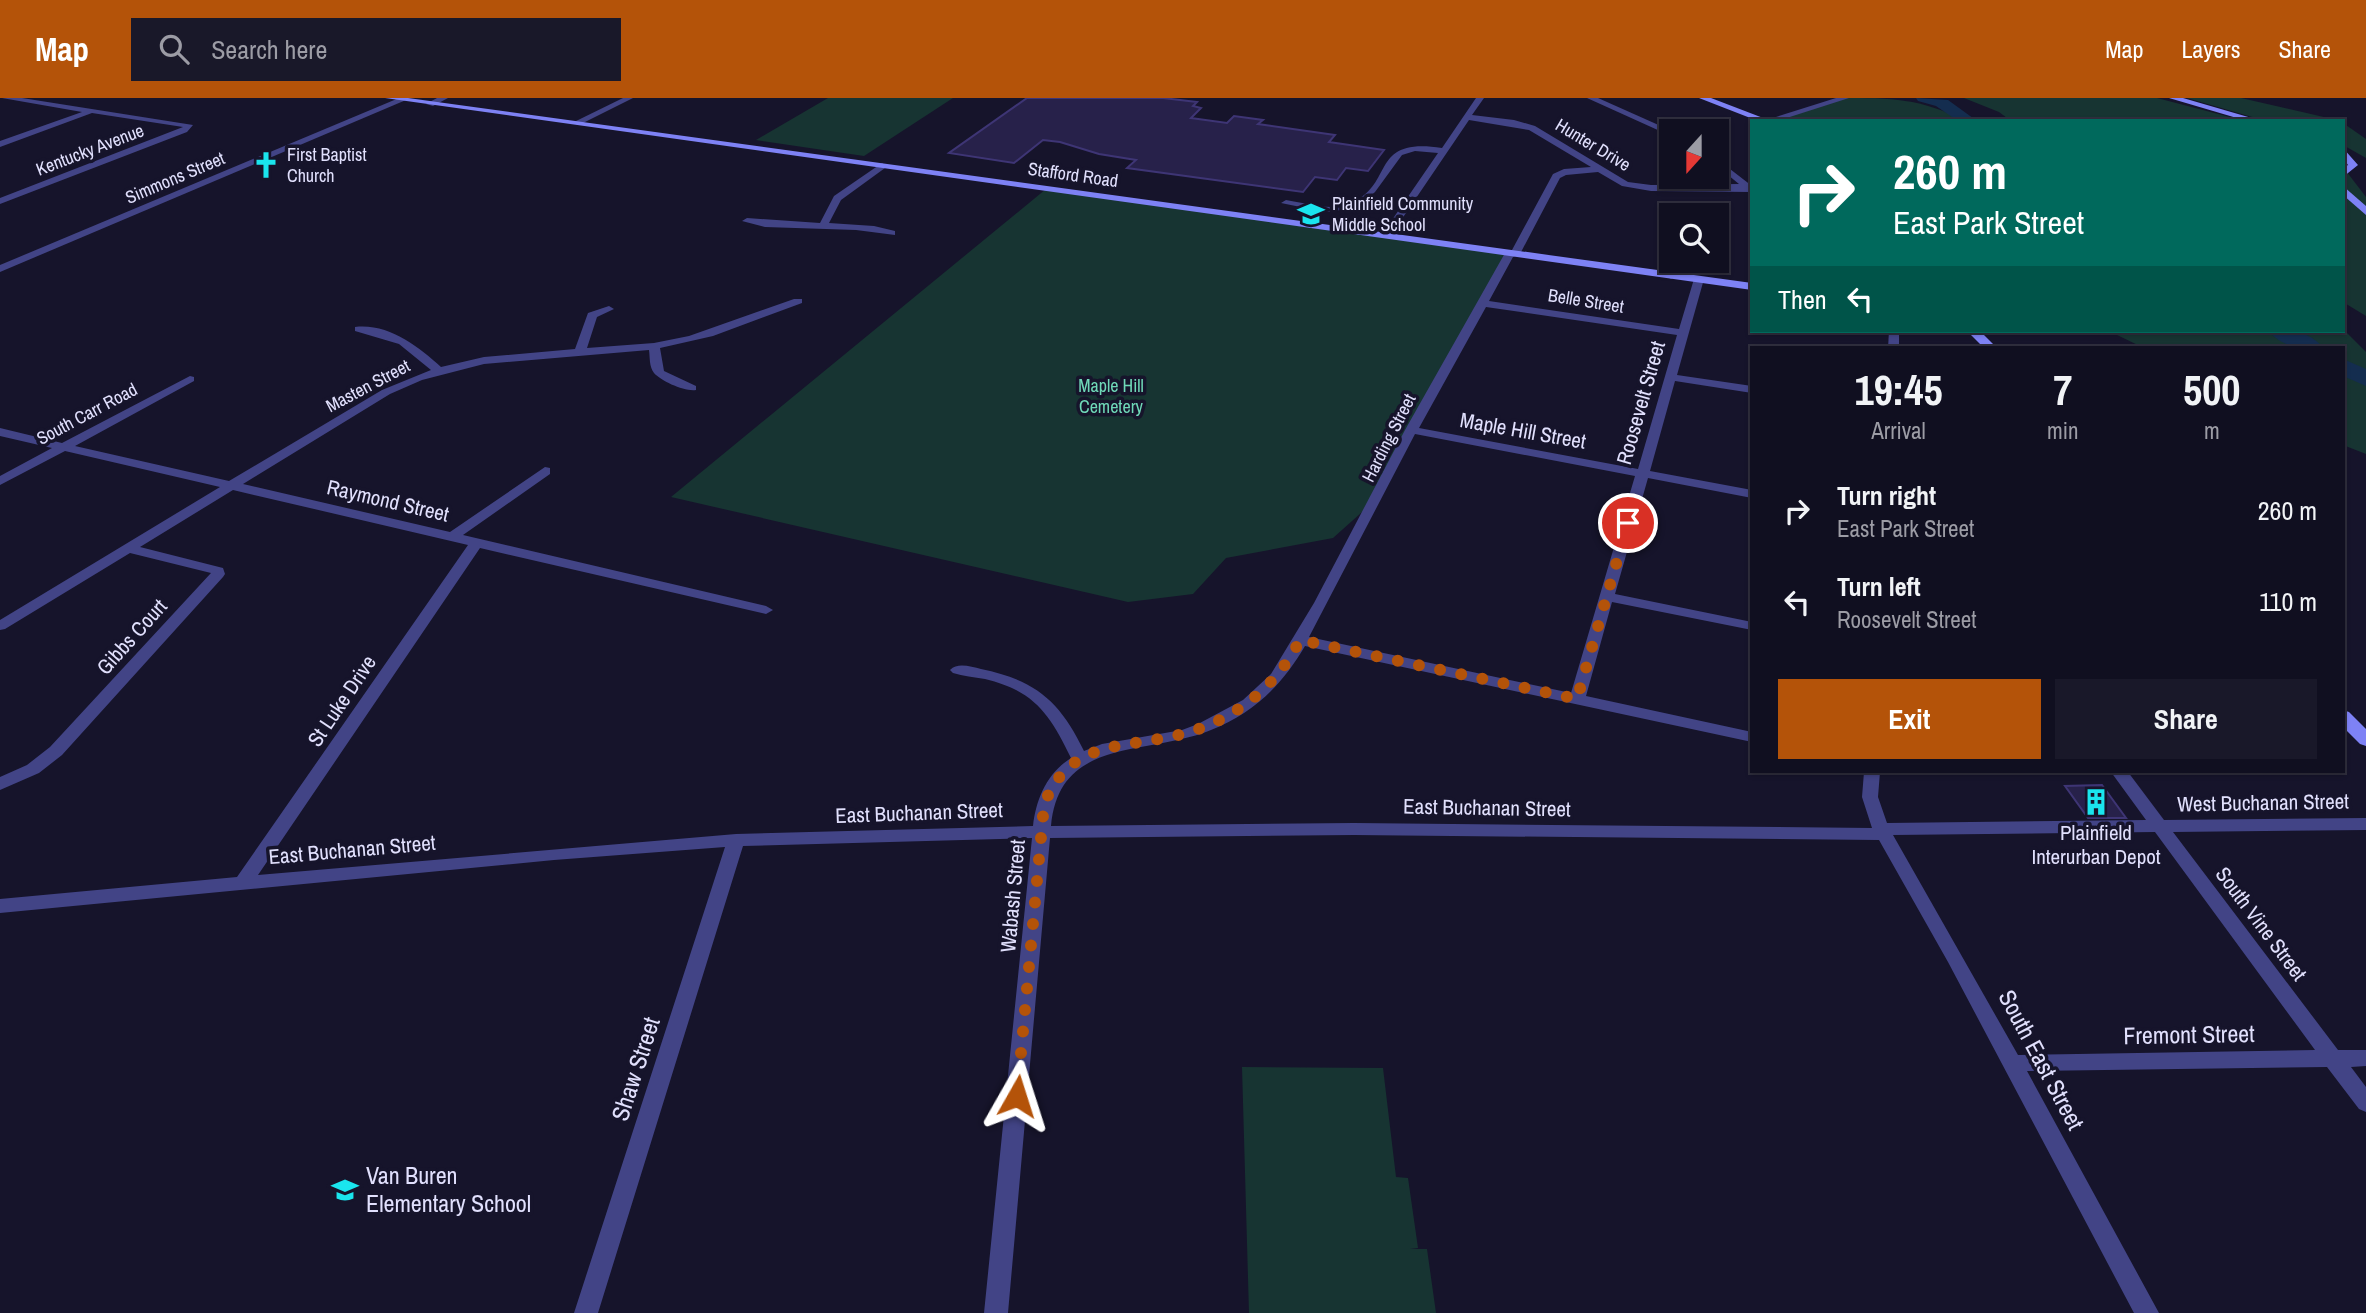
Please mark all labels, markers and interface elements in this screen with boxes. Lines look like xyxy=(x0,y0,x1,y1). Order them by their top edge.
search box xyxy=(131,18,621,81)
text: Map xyxy=(35,27,89,71)
icon: search xyxy=(155,30,193,68)
text: Search here xyxy=(211,32,327,67)
text: Map xyxy=(2105,33,2143,65)
text: Layers xyxy=(2181,33,2240,65)
text: Share xyxy=(2278,33,2331,65)
street label: Hunter Drive xyxy=(1551,112,1636,177)
street label: Kentucky Avenue xyxy=(32,117,147,182)
north arrow xyxy=(1659,119,1729,189)
map controls xyxy=(1659,119,1729,273)
text: 260 m xyxy=(1893,138,2007,204)
place label: First Baptist Church xyxy=(287,142,367,188)
street label: Simmons Street xyxy=(121,145,228,210)
icon: right xyxy=(1778,147,1869,238)
church icon: First Baptist Church xyxy=(251,150,281,180)
street label: Stafford Road xyxy=(1026,156,1120,193)
place label: Plainfield Community Middle School xyxy=(1332,191,1474,237)
school or university icon: Plainfield Community Middle School xyxy=(1296,199,1326,229)
text: East Park Street xyxy=(1893,201,2084,244)
button: search xyxy=(1659,203,1729,273)
icon: left xyxy=(1841,280,1879,318)
street label: Belle Street xyxy=(1546,282,1626,319)
text: Then xyxy=(1778,282,1827,317)
street label: Roosevelt Street xyxy=(1609,337,1672,468)
street label: Masten Street xyxy=(321,353,414,418)
text: 19:45 xyxy=(1855,362,1943,418)
text: 7 xyxy=(2053,362,2072,418)
text: 500 xyxy=(2183,362,2241,418)
park label: Maple Hill Cemetery xyxy=(1078,373,1144,419)
street label: South Carr Road xyxy=(32,377,142,451)
street label: Harding Street xyxy=(1356,389,1421,486)
street label: Maple Hill Street xyxy=(1458,405,1588,456)
text: Arrival xyxy=(1871,415,1926,446)
text: min xyxy=(2047,415,2079,446)
text: m xyxy=(2204,415,2220,446)
street label: Raymond Street xyxy=(324,472,452,529)
text: Turn right xyxy=(1837,478,1936,513)
icon: right xyxy=(1778,492,1816,530)
pin xyxy=(1598,493,1658,553)
text: 260 m xyxy=(2258,493,2317,528)
icon: arrive xyxy=(1609,504,1647,542)
text: East Park Street xyxy=(1837,513,1974,544)
text: Turn left xyxy=(1837,569,1921,604)
icon: left xyxy=(1778,583,1816,621)
text: 110 m xyxy=(2259,584,2317,619)
street label: Gibbs Court xyxy=(90,592,174,681)
text: Roosevelt Street xyxy=(1837,604,1976,635)
street label: St Luke Drive xyxy=(300,649,383,752)
button: Exit xyxy=(1778,679,2041,759)
button: Share xyxy=(2055,679,2317,759)
street label: West Buchanan Street xyxy=(2177,786,2349,818)
building icon: Plainfield Interurban Depot xyxy=(2081,787,2111,817)
street label: East Buchanan Street xyxy=(1403,792,1571,823)
street label: East Buchanan Street xyxy=(835,795,1003,830)
place label: Plainfield Interurban Depot xyxy=(2031,818,2161,871)
street label: East Buchanan Street xyxy=(267,828,437,871)
street label: Wabash Street xyxy=(993,838,1032,954)
street label: South Vine Street xyxy=(2209,861,2314,987)
street label: South East Street xyxy=(1992,984,2092,1136)
street label: Shaw Street xyxy=(603,1012,667,1125)
street label: Fremont Street xyxy=(2123,1017,2255,1051)
position arrow xyxy=(980,1059,1054,1133)
place label: Van Buren Elementary School xyxy=(366,1159,531,1219)
school or university icon: Van Buren Elementary School xyxy=(330,1175,360,1205)

